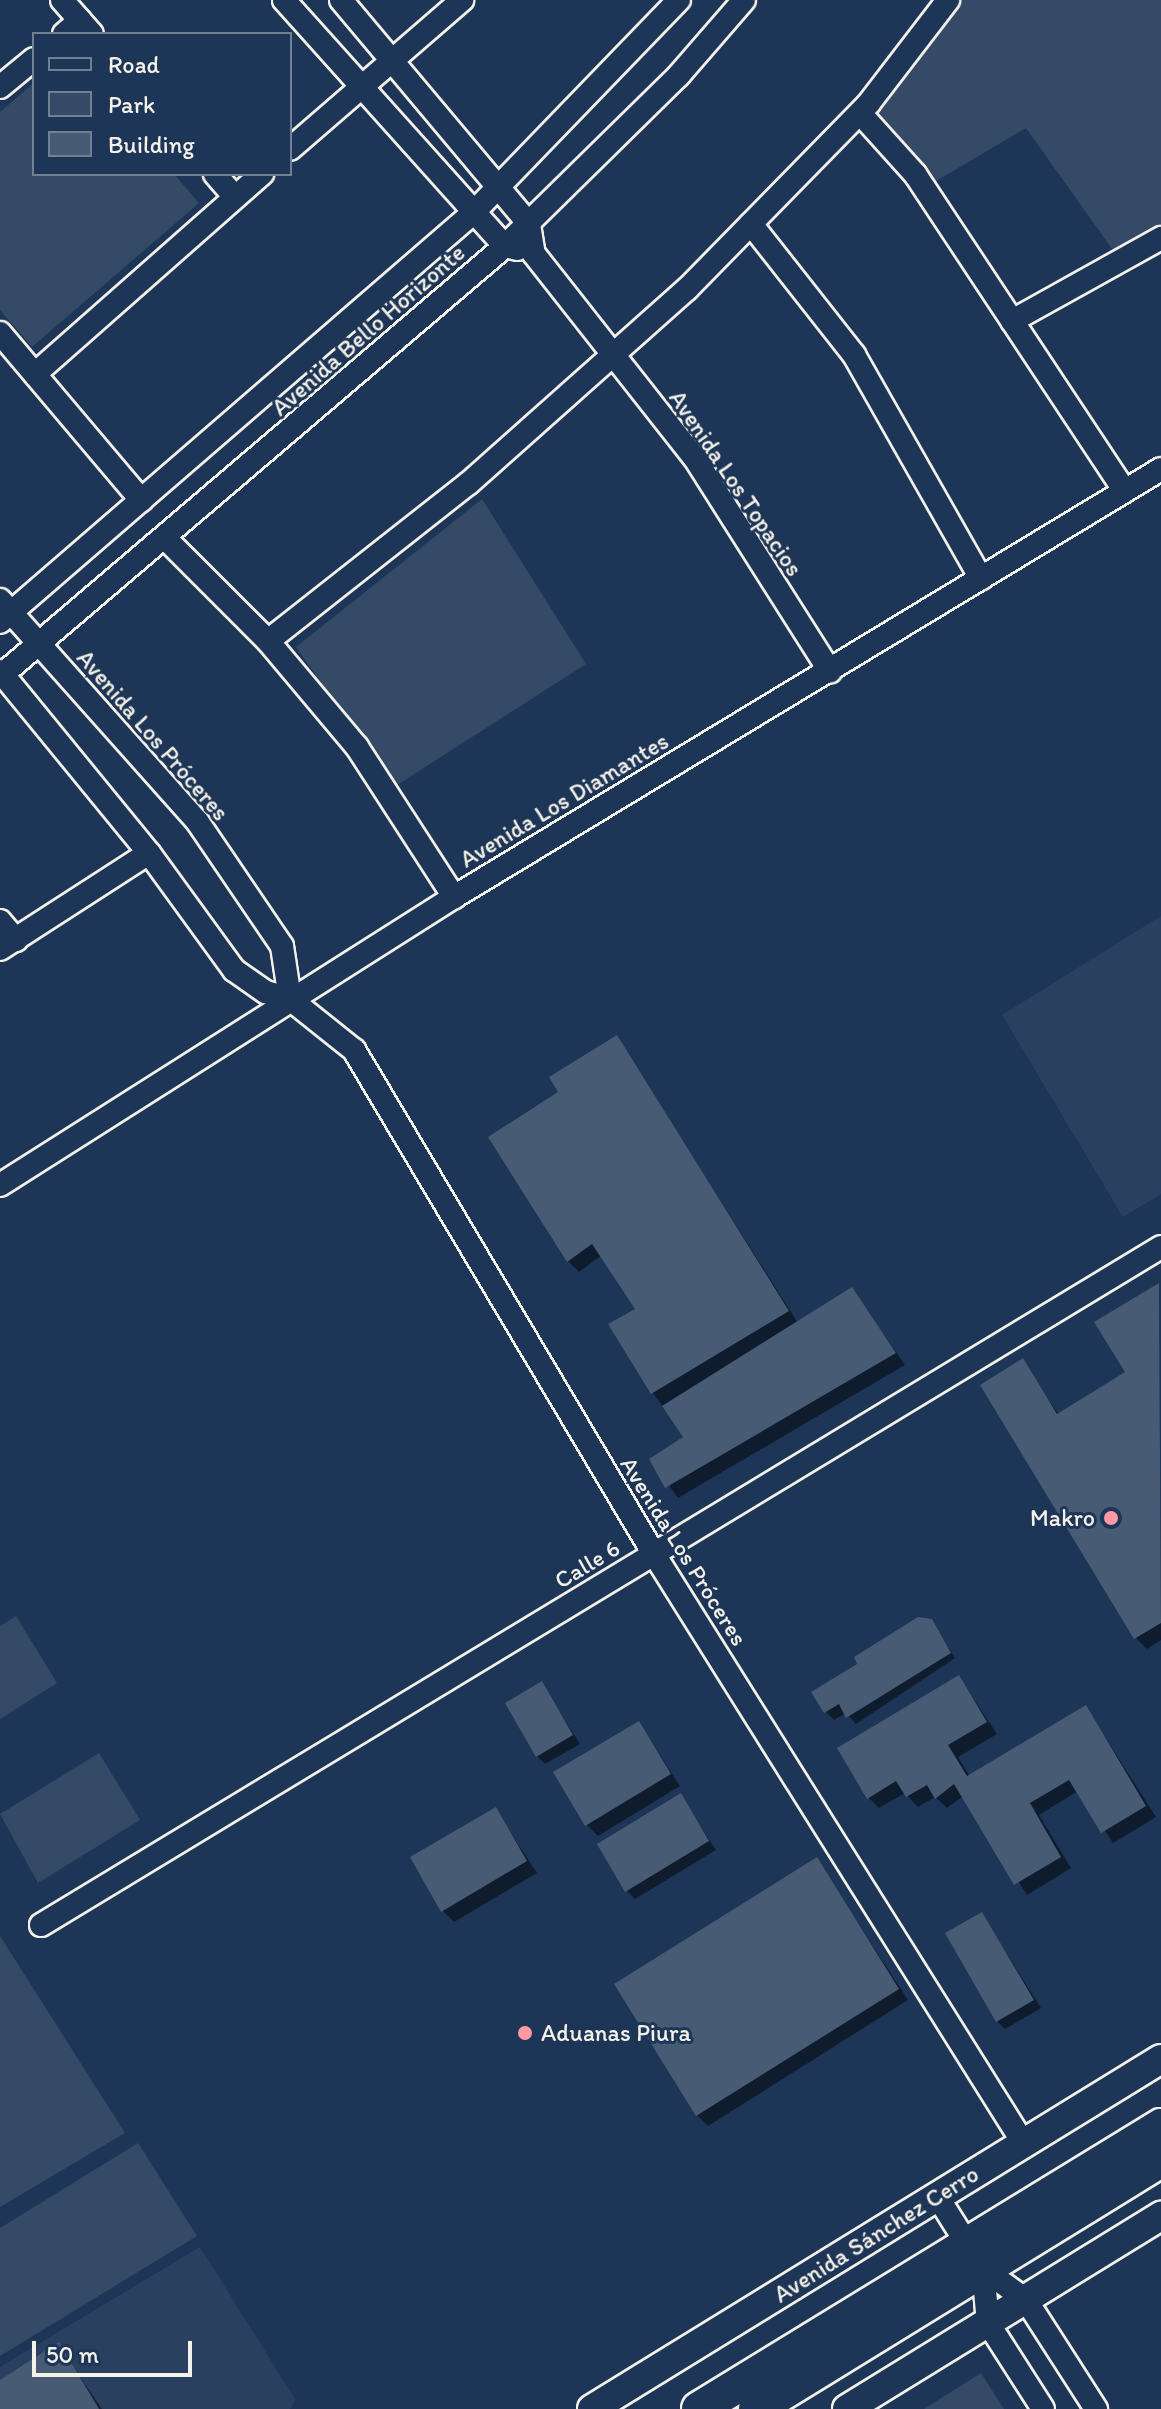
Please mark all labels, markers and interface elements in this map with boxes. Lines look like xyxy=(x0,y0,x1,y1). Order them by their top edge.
legend xyxy=(32,32,292,176)
text: Road xyxy=(108,50,160,79)
text: Park xyxy=(108,90,155,119)
text: Building xyxy=(108,130,195,159)
street label: Avenida Bello Horizonte xyxy=(265,238,471,422)
street label: Avenida Los Topacios xyxy=(664,385,808,581)
street label: Avenida Los Próceres xyxy=(71,644,235,826)
street label: Avenida Los Diamantes xyxy=(454,726,674,874)
street label: Avenida Los Próceres xyxy=(614,1451,754,1651)
place label: Makro xyxy=(1030,1504,1095,1532)
marker: Makro xyxy=(1102,1509,1120,1527)
street label: Calle 6 xyxy=(549,1533,625,1595)
place label: Aduanas Piura xyxy=(541,2019,691,2047)
marker: Aduanas Piura xyxy=(516,2024,534,2042)
street label: Avenida Sánchez Cerro xyxy=(768,2159,984,2309)
scale bar xyxy=(36,2325,196,2375)
text: 50 m xyxy=(46,2340,99,2369)

